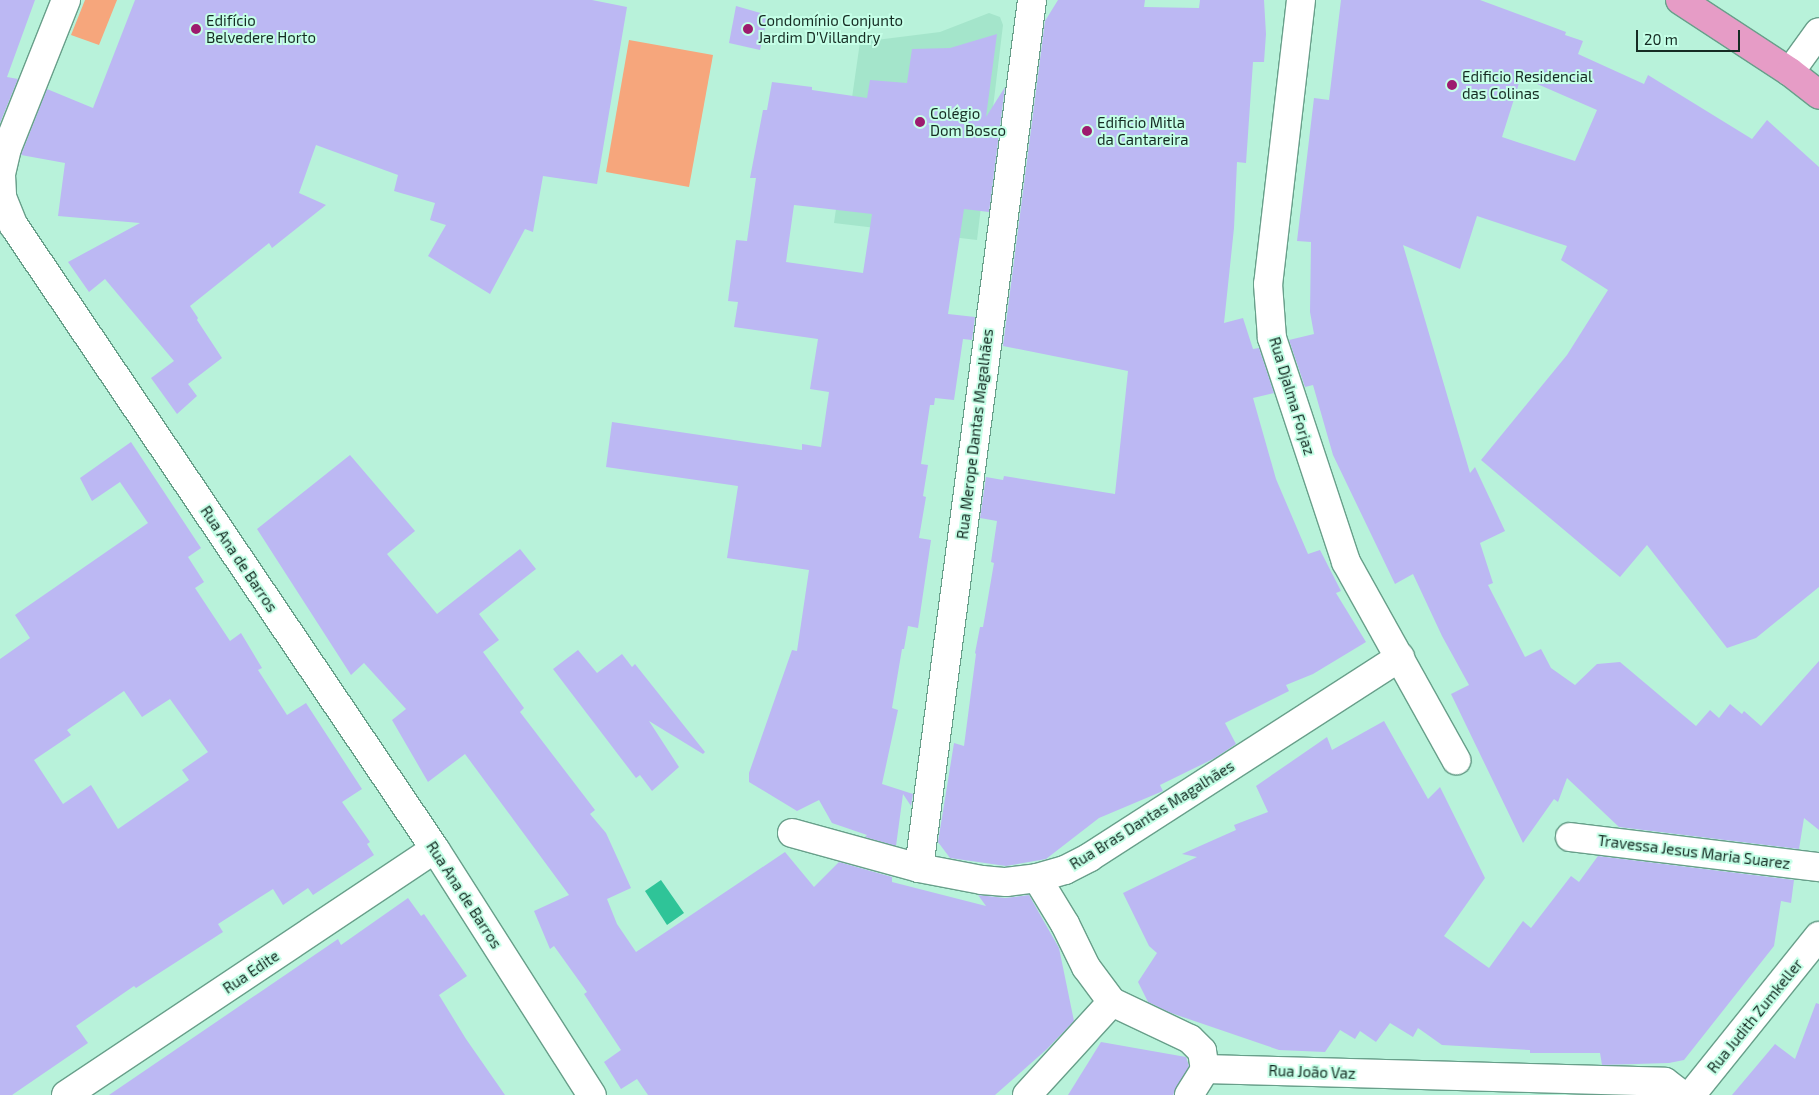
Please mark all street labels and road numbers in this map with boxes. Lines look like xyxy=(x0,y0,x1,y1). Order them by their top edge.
street label: Rua Merope Dantas Magalhães xyxy=(953,328,997,540)
street label: Rua Djalma Forjaz xyxy=(1265,335,1319,457)
street label: Rua Ana de Barros xyxy=(197,502,281,616)
street label: Rua Bras Dantas Magalhães xyxy=(1066,757,1238,873)
street label: Travessa Jesus Maria Suarez xyxy=(1597,831,1791,873)
street label: Rua Ana de Barros xyxy=(423,838,505,952)
street label: Rua Edite xyxy=(219,947,283,997)
street label: Rua Judith Zumkeller xyxy=(1703,955,1807,1077)
street label: Rua João Vaz xyxy=(1268,1061,1356,1083)

